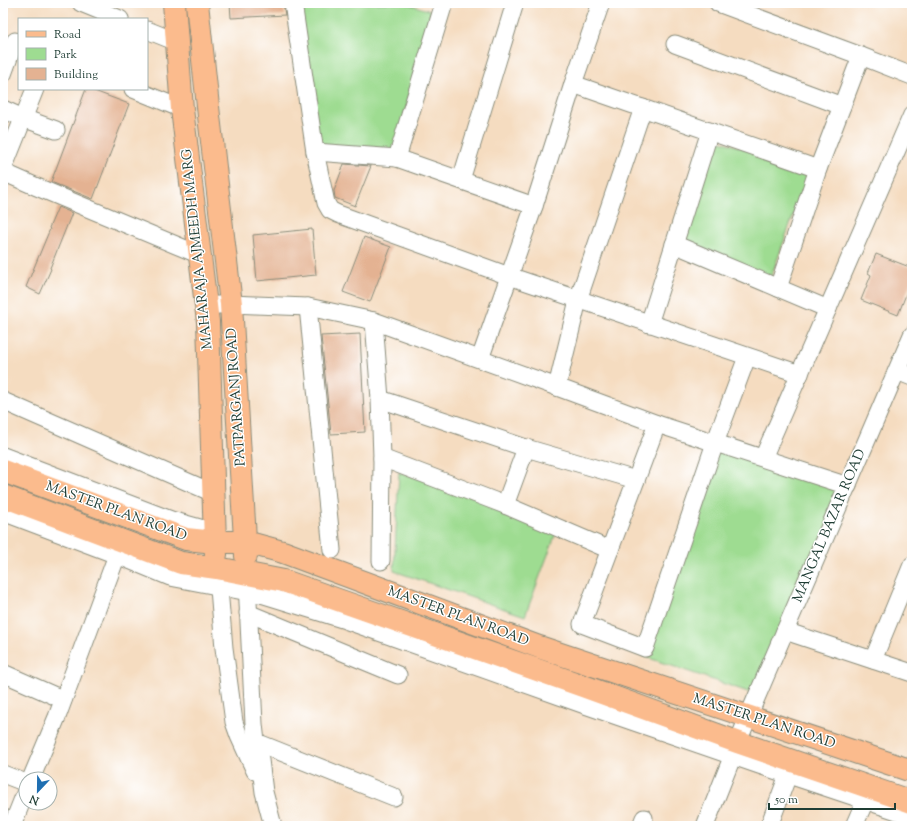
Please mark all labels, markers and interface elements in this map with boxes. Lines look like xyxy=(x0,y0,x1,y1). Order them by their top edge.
legend xyxy=(18,18,148,90)
text: Road xyxy=(54,26,81,44)
text: Park xyxy=(54,46,77,64)
text: Building xyxy=(54,66,98,84)
street label: MAHARAJA AJMEEDH MARG xyxy=(177,147,218,350)
street label: PATPARGANJ ROAD xyxy=(222,327,252,467)
street label: MANGAL BAZAR ROAD xyxy=(789,446,871,606)
street label: MASTER PLAN ROAD xyxy=(43,477,189,547)
street label: MASTER PLAN ROAD xyxy=(385,582,531,652)
street label: MASTER PLAN ROAD xyxy=(690,689,838,755)
north arrow xyxy=(18,771,58,811)
scale bar xyxy=(769,785,895,811)
text: N xyxy=(27,790,43,809)
text: 50 m xyxy=(774,791,798,809)

